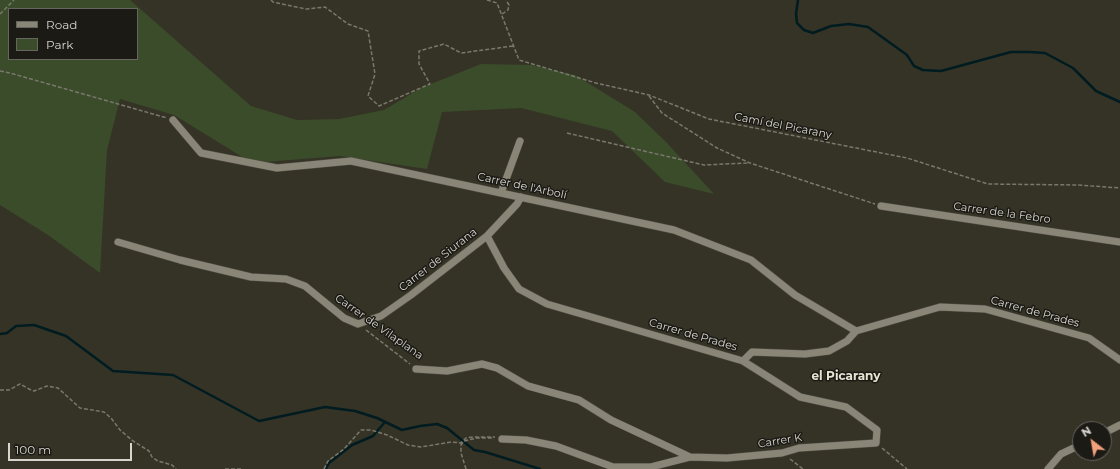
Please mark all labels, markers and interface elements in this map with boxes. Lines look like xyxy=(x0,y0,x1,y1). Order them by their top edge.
legend xyxy=(8,8,138,60)
text: Road xyxy=(46,17,77,32)
text: Park xyxy=(46,37,73,52)
street label: Camí del Picarany xyxy=(733,110,833,142)
street label: Carrer de l'Arbolí xyxy=(476,170,568,202)
street label: Carrer de la Febro xyxy=(953,200,1051,226)
street label: Carrer de Siurana xyxy=(396,225,480,295)
street label: Carrer de Vilaplana xyxy=(332,292,426,362)
street label: Carrer de Prades xyxy=(989,294,1081,330)
street label: Carrer de Prades xyxy=(647,316,739,354)
district label: el Picarany xyxy=(812,369,880,383)
north arrow xyxy=(1072,421,1112,461)
text: N xyxy=(1079,423,1094,440)
street label: Carrer K xyxy=(757,431,803,451)
scale bar xyxy=(10,435,134,461)
text: 100 m xyxy=(15,442,51,457)

